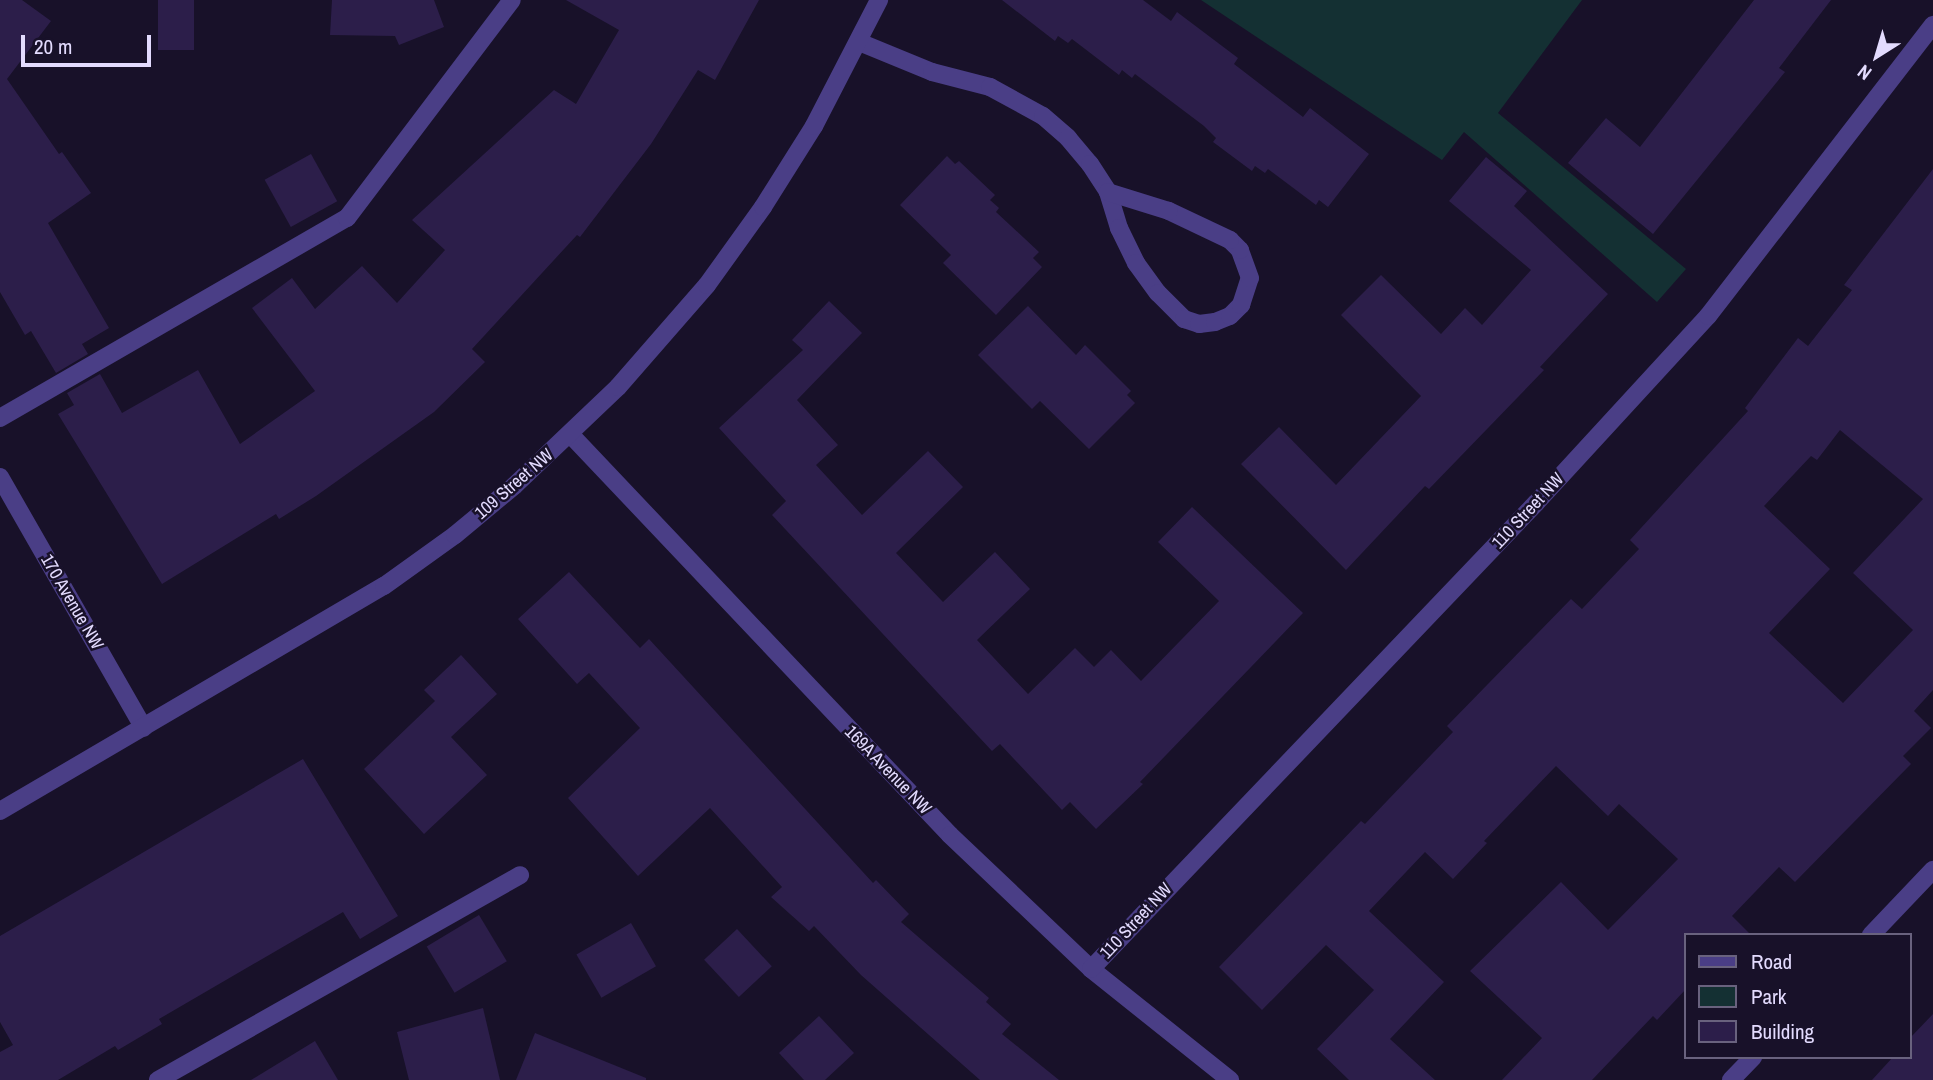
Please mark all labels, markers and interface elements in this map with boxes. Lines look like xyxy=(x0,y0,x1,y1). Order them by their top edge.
scale bar xyxy=(24,21,154,65)
north arrow xyxy=(1842,21,1912,91)
text: 20 m xyxy=(34,32,72,61)
text: N xyxy=(1852,59,1877,87)
street label: 109 Street NW xyxy=(470,444,558,524)
street label: 110 Street NW xyxy=(1487,469,1569,553)
street label: 170 Avenue NW xyxy=(36,550,108,654)
street label: 169A Avenue NW xyxy=(840,720,936,820)
street label: 110 Street NW xyxy=(1095,879,1177,963)
legend xyxy=(1685,933,1912,1059)
text: Road xyxy=(1751,947,1792,976)
text: Park xyxy=(1751,982,1786,1011)
text: Building xyxy=(1751,1017,1814,1046)

